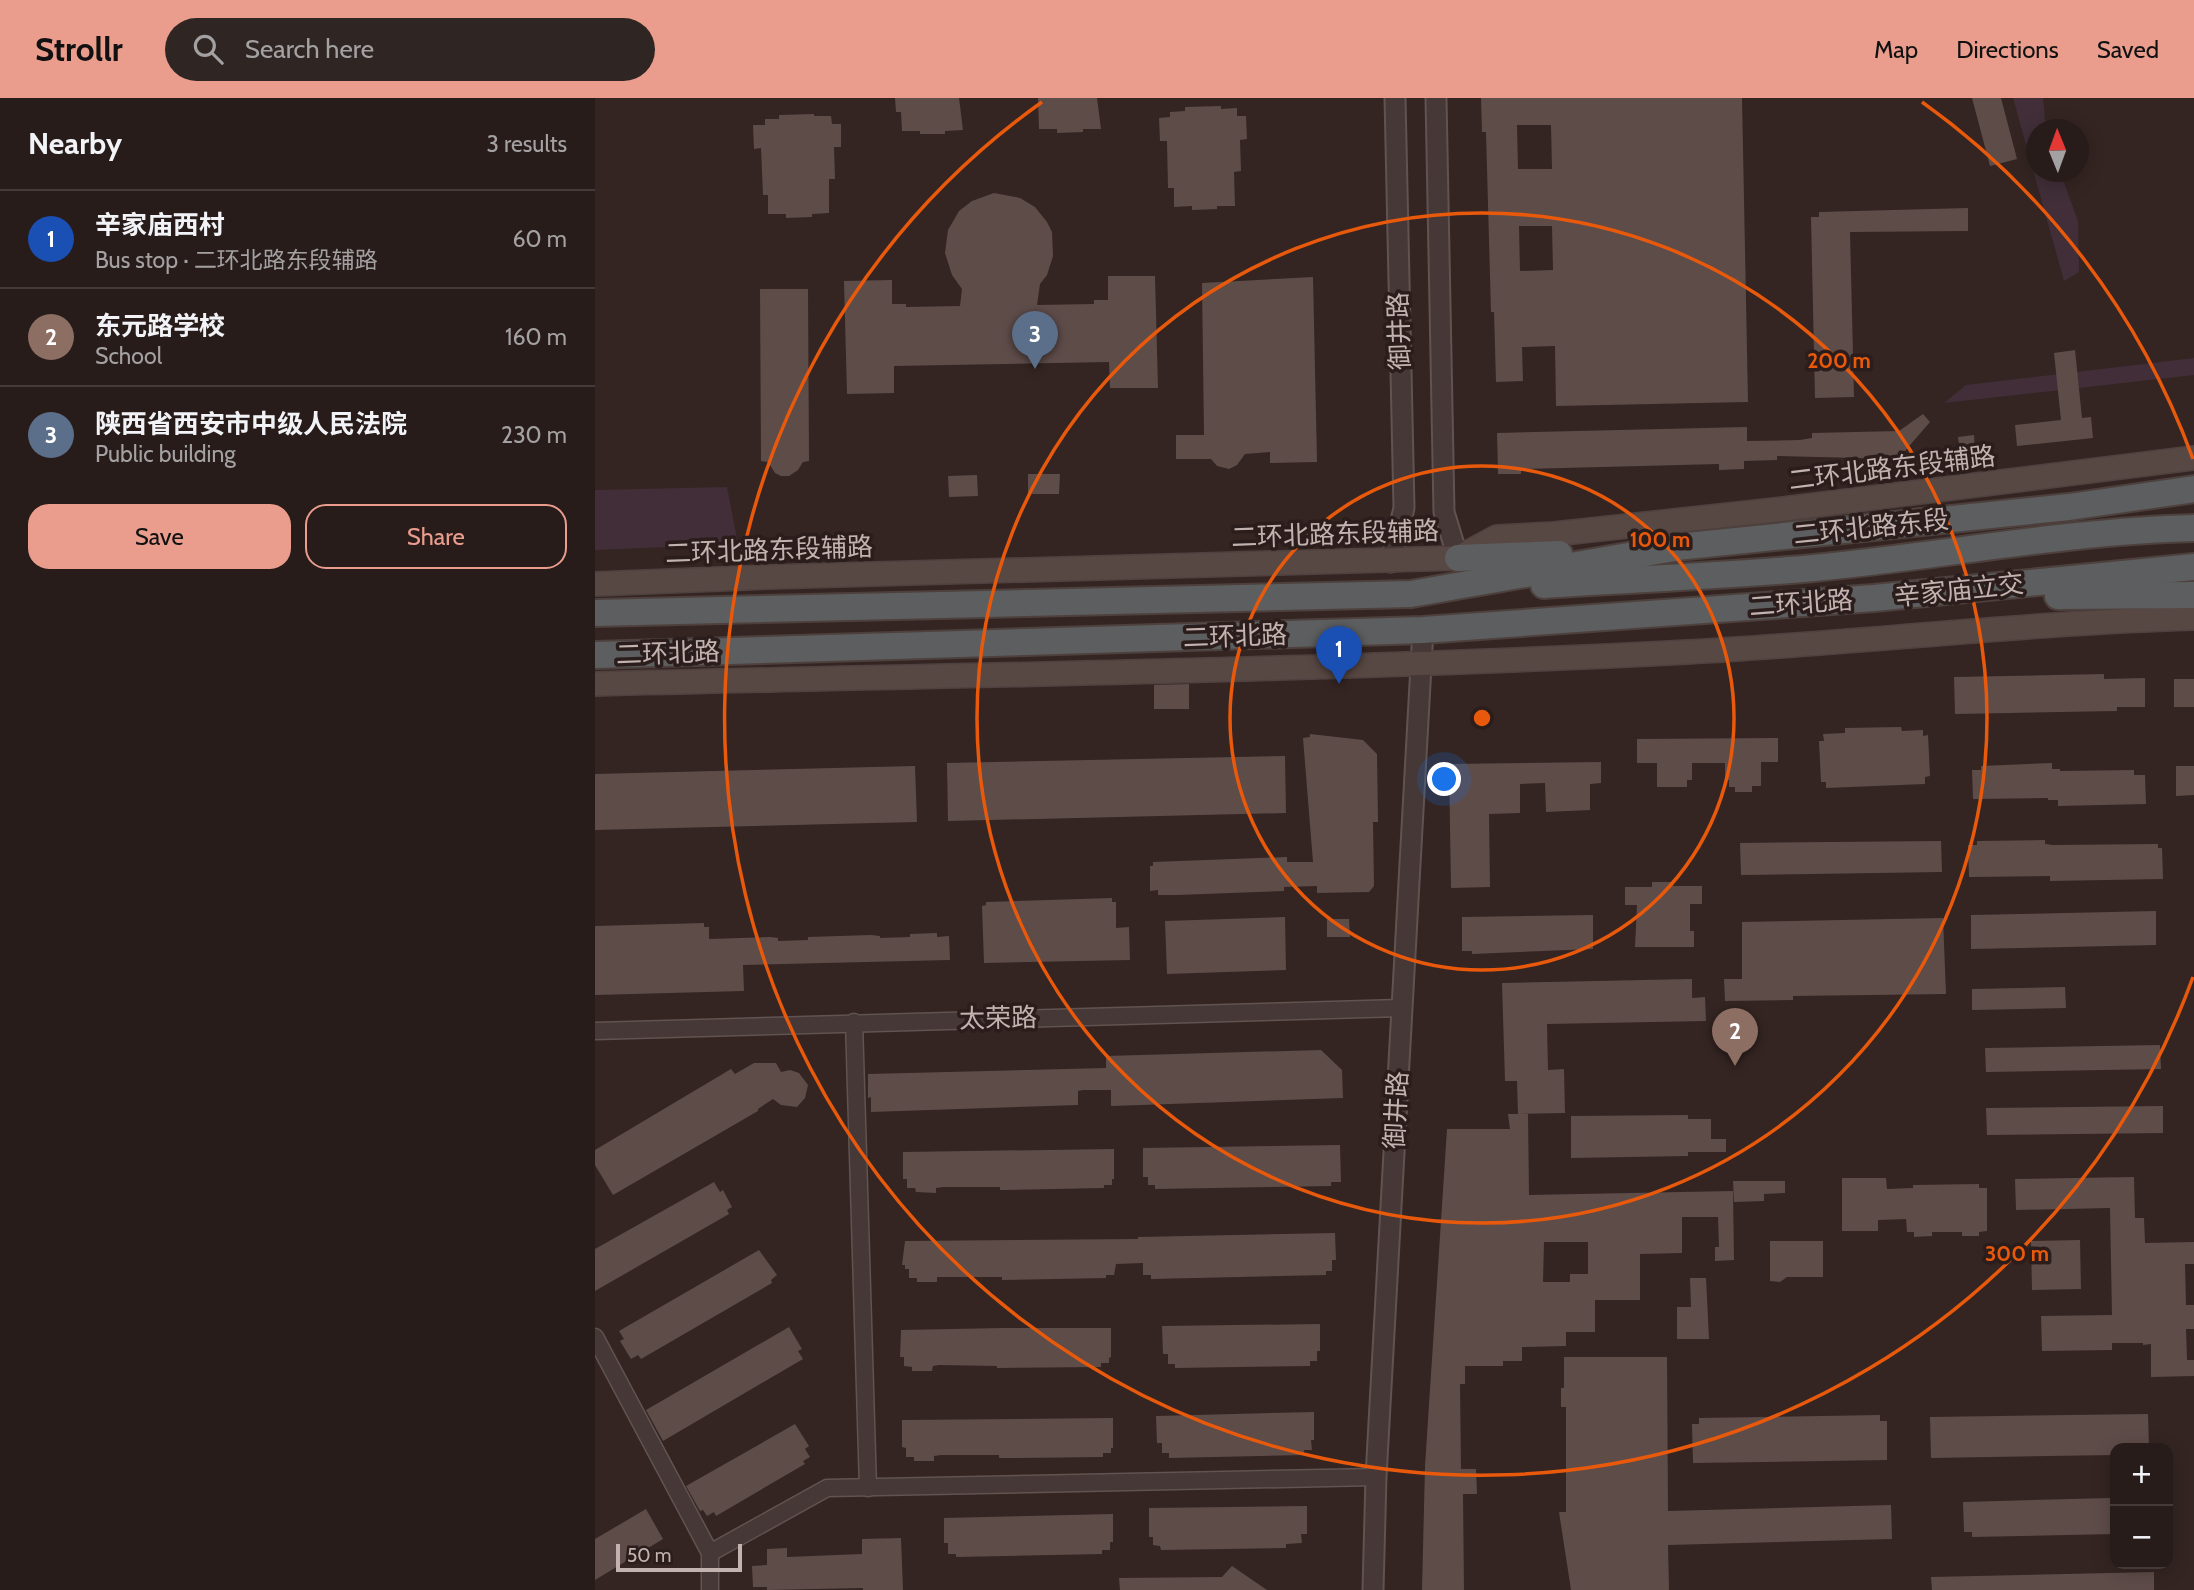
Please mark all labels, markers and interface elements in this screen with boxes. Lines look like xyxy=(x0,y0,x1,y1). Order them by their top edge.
search box xyxy=(165,18,655,81)
text: Strollr xyxy=(35,29,123,69)
icon: search xyxy=(189,30,227,68)
text: Search here xyxy=(245,33,374,65)
text: Map xyxy=(1874,35,1918,64)
text: Directions xyxy=(1956,35,2059,64)
text: Saved xyxy=(2097,35,2159,64)
north arrow xyxy=(2026,119,2089,182)
text: Nearby xyxy=(28,125,122,162)
text: 3 results xyxy=(486,130,567,158)
text: 辛家庙西村 xyxy=(95,209,225,241)
text: 1 xyxy=(47,225,55,253)
text: 60 m xyxy=(513,225,567,253)
text: Bus stop · 二环北路东段辅路 xyxy=(95,246,378,274)
street label: 御井路 xyxy=(1382,291,1416,371)
text: 东元路学校 xyxy=(95,310,225,342)
pin: 3 xyxy=(1012,311,1058,369)
text: 2 xyxy=(45,323,57,351)
text: 160 m xyxy=(505,323,567,351)
text: School xyxy=(95,342,162,370)
text: 200 m xyxy=(1807,348,1871,373)
text: 陕西省西安市中级人民法院 xyxy=(95,408,407,440)
text: 3 xyxy=(45,421,57,449)
text: 230 m xyxy=(501,421,567,449)
street label: 二环北路东段辅路 xyxy=(1787,439,1997,497)
text: Public building xyxy=(95,440,236,468)
street label: 二环北路东段 xyxy=(1792,503,1950,551)
button: Save xyxy=(28,504,291,569)
button: Share xyxy=(305,504,567,569)
street label: 二环北路东段辅路 xyxy=(1230,514,1440,554)
text: 100 m xyxy=(1630,527,1690,552)
street label: 二环北路东段辅路 xyxy=(664,530,874,570)
street label: 辛家庙立交 xyxy=(1893,567,2025,613)
street label: 二环北路 xyxy=(1748,583,1854,623)
street label: 二环北路 xyxy=(1182,618,1288,654)
pin: 1 xyxy=(1316,626,1362,684)
street label: 二环北路 xyxy=(615,635,721,671)
centre of rings xyxy=(1470,706,1494,730)
your location xyxy=(1427,762,1461,796)
street label: 太荣路 xyxy=(959,1001,1037,1035)
pin: 2 xyxy=(1712,1008,1758,1066)
street label: 御井路 xyxy=(1378,1070,1414,1150)
text: 300 m xyxy=(1985,1241,2049,1266)
map controls xyxy=(2110,1443,2173,1569)
button: + xyxy=(2110,1443,2173,1506)
button: − xyxy=(2110,1506,2173,1569)
scale bar xyxy=(616,1541,742,1573)
text: 50 m xyxy=(627,1544,671,1567)

